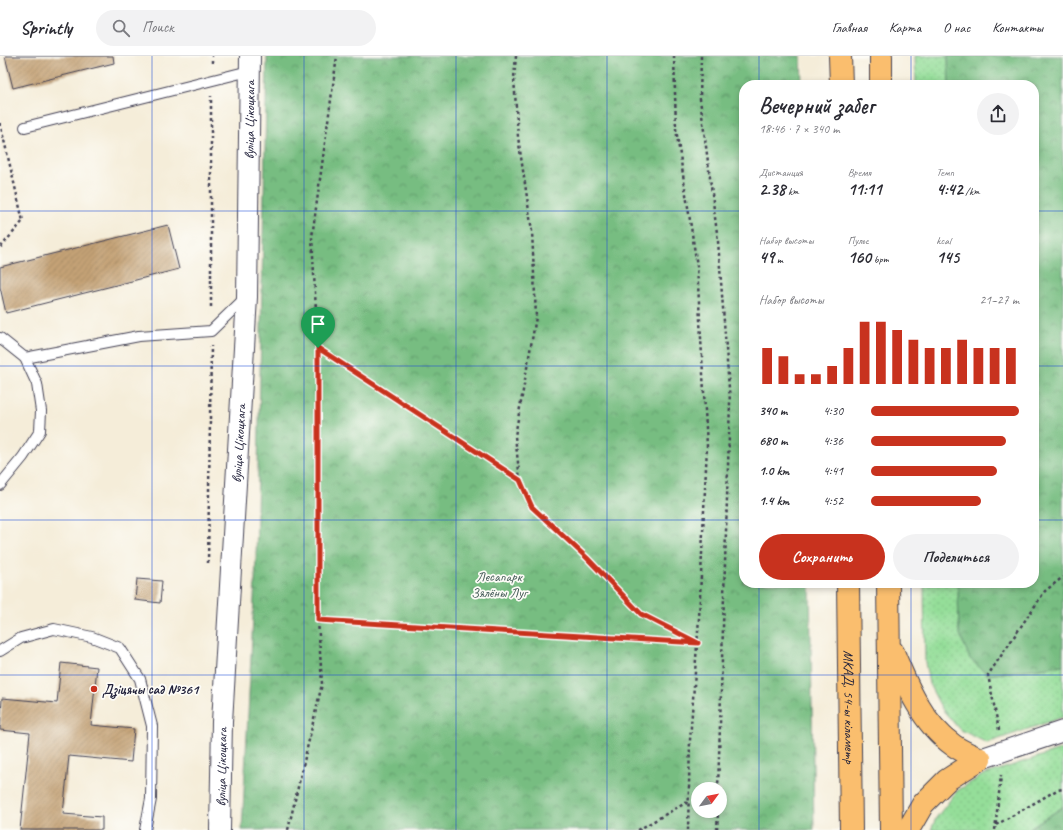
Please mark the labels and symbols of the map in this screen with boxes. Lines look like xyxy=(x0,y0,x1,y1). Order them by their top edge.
street label: вуліца Цікоцкага xyxy=(240,79,258,159)
pin xyxy=(301,307,335,348)
street label: вуліца Цікоцкага xyxy=(228,403,249,483)
park label: Лесапарк Зялёны Луг xyxy=(471,568,529,601)
street label: МКАД, 54-ы кіламетр xyxy=(840,650,859,765)
place label: Дзіцячы сад №361 xyxy=(102,681,200,699)
marker: Дзіцячы сад №361 xyxy=(89,684,99,694)
street label: вуліца Цікоцкага xyxy=(212,726,230,806)
north arrow xyxy=(691,782,727,818)

